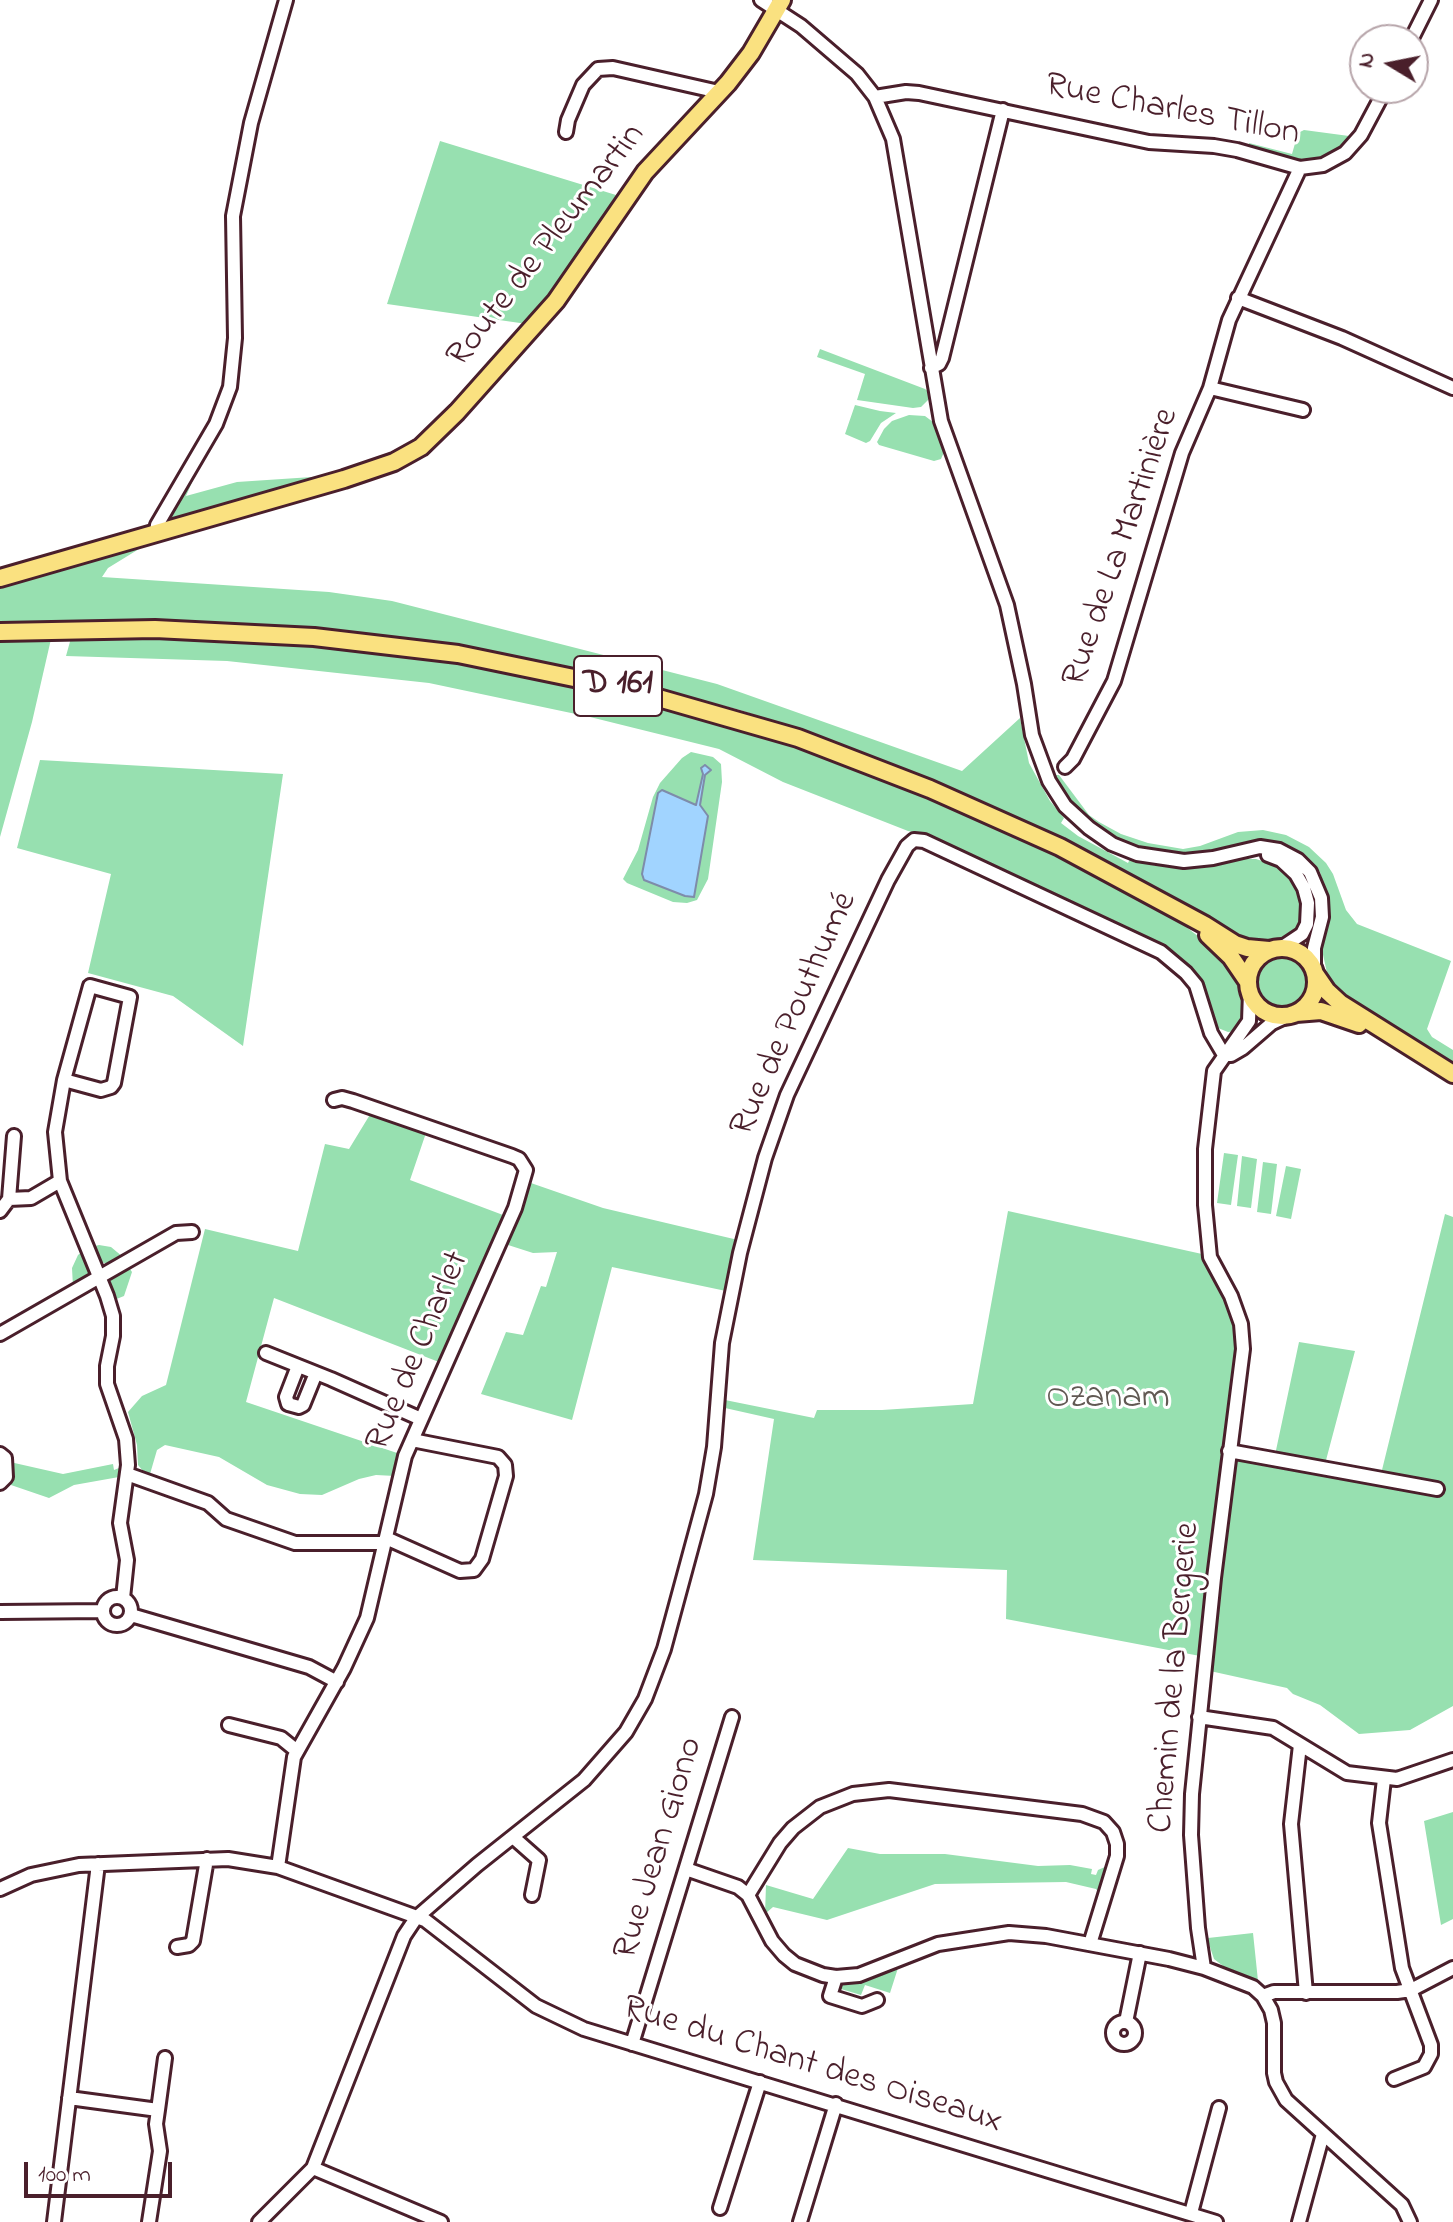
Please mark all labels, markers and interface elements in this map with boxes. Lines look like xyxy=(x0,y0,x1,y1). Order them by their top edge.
north arrow xyxy=(1349,24,1429,104)
text: N xyxy=(1350,50,1384,70)
street label: Rue Charles Tillon xyxy=(1041,66,1303,158)
street label: Route de Pleumartin xyxy=(439,116,657,378)
street label: Rue de La Martinière xyxy=(1055,403,1191,693)
road number: D 161 xyxy=(574,656,662,716)
street label: Rue de Pouthumé xyxy=(723,886,869,1144)
street label: Rue de Charlet xyxy=(359,1246,481,1458)
park label: Ozanam xyxy=(1046,1378,1170,1422)
street label: Chemin de la Bergerie xyxy=(1142,1521,1212,1835)
street label: Rue Jean Giono xyxy=(607,1733,715,1965)
street label: Rue du Chant des Oiseaux xyxy=(617,1989,1007,2145)
scale bar xyxy=(28,2146,176,2196)
text: 100 m xyxy=(38,2158,91,2193)

